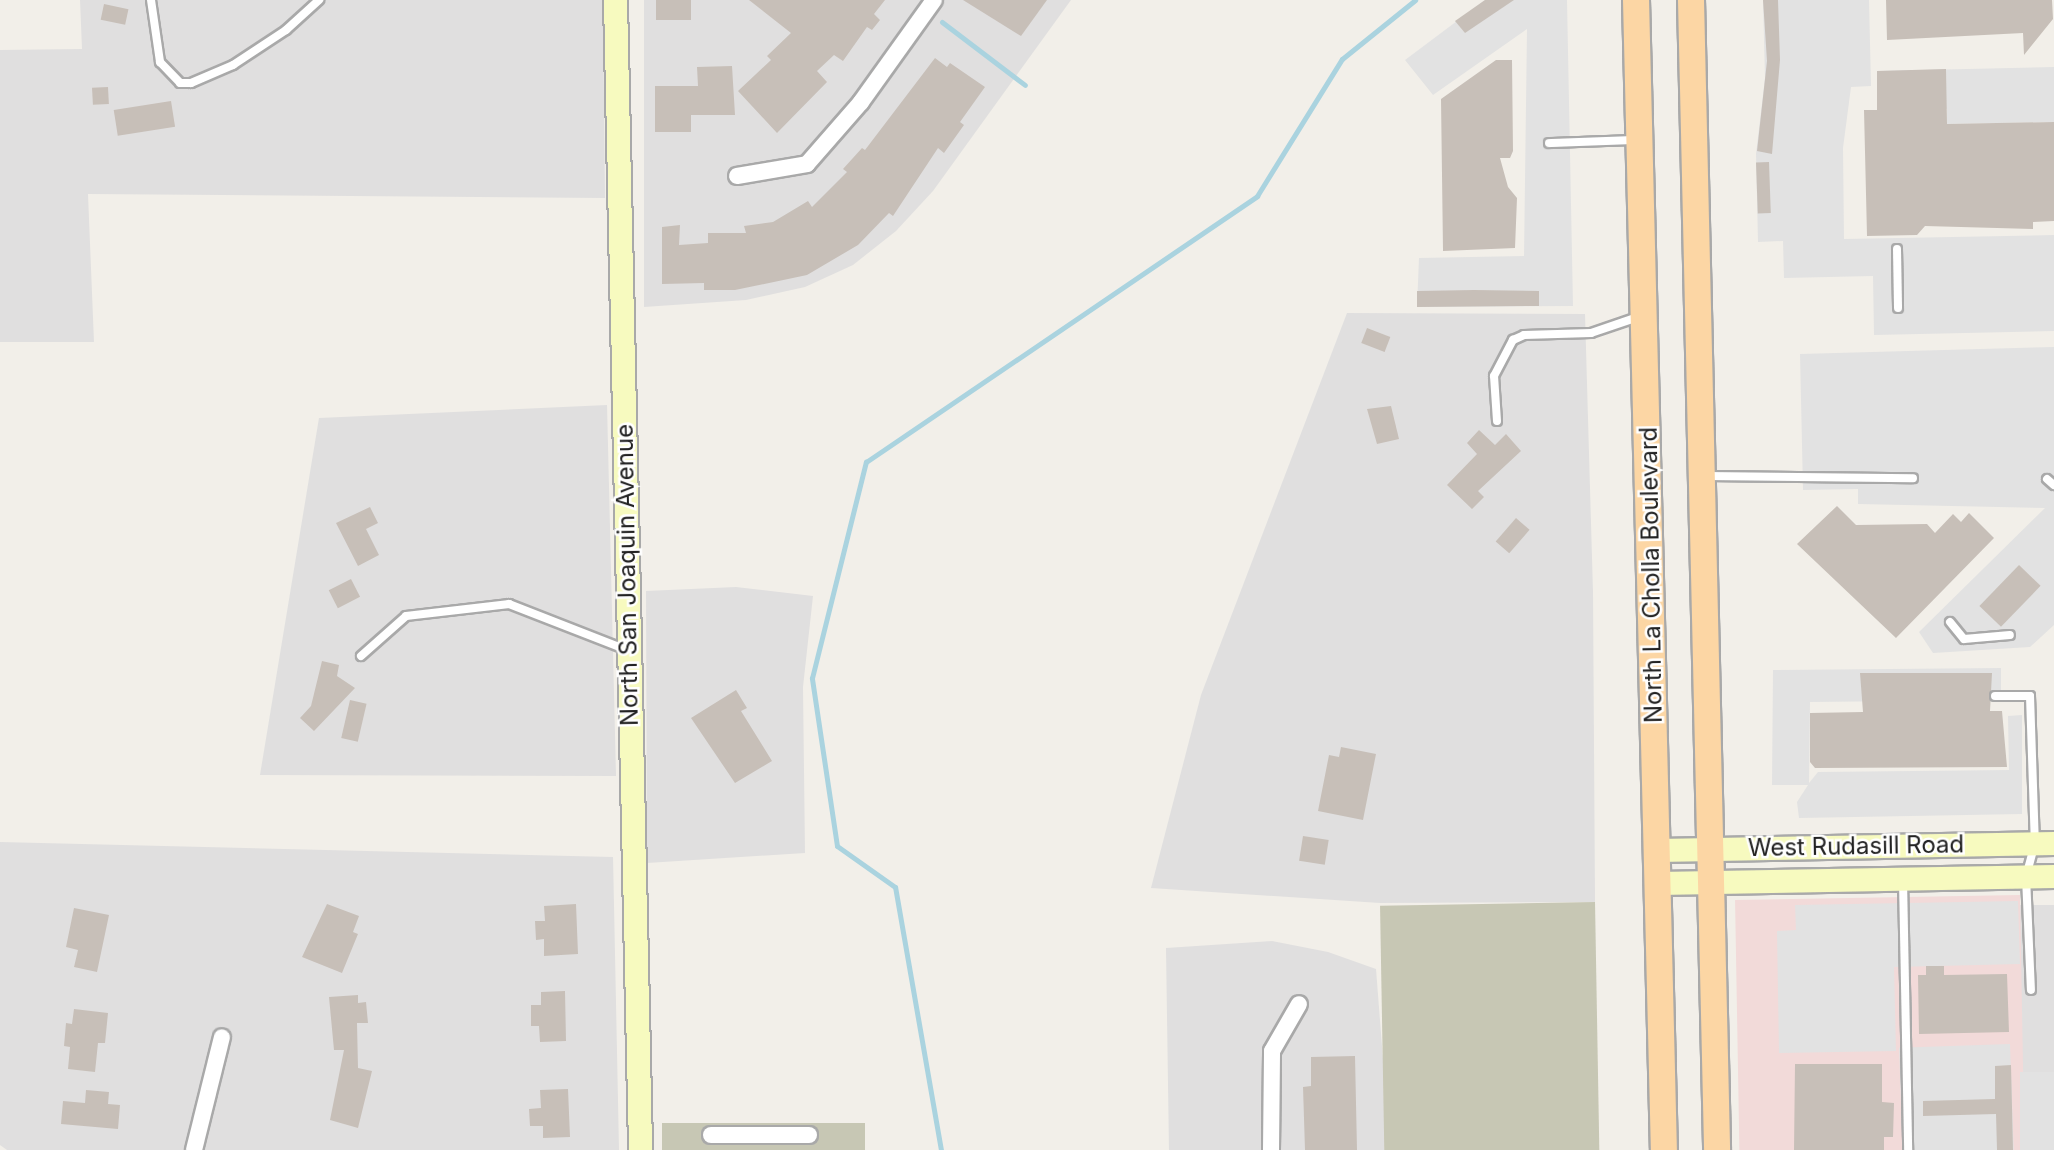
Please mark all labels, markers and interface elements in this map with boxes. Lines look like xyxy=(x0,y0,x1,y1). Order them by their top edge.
street label: North San Joaquin Avenue xyxy=(610,424,644,726)
street label: North La Cholla Boulevard xyxy=(1634,427,1668,723)
street label: West Rudasill Road xyxy=(1748,830,1964,862)

